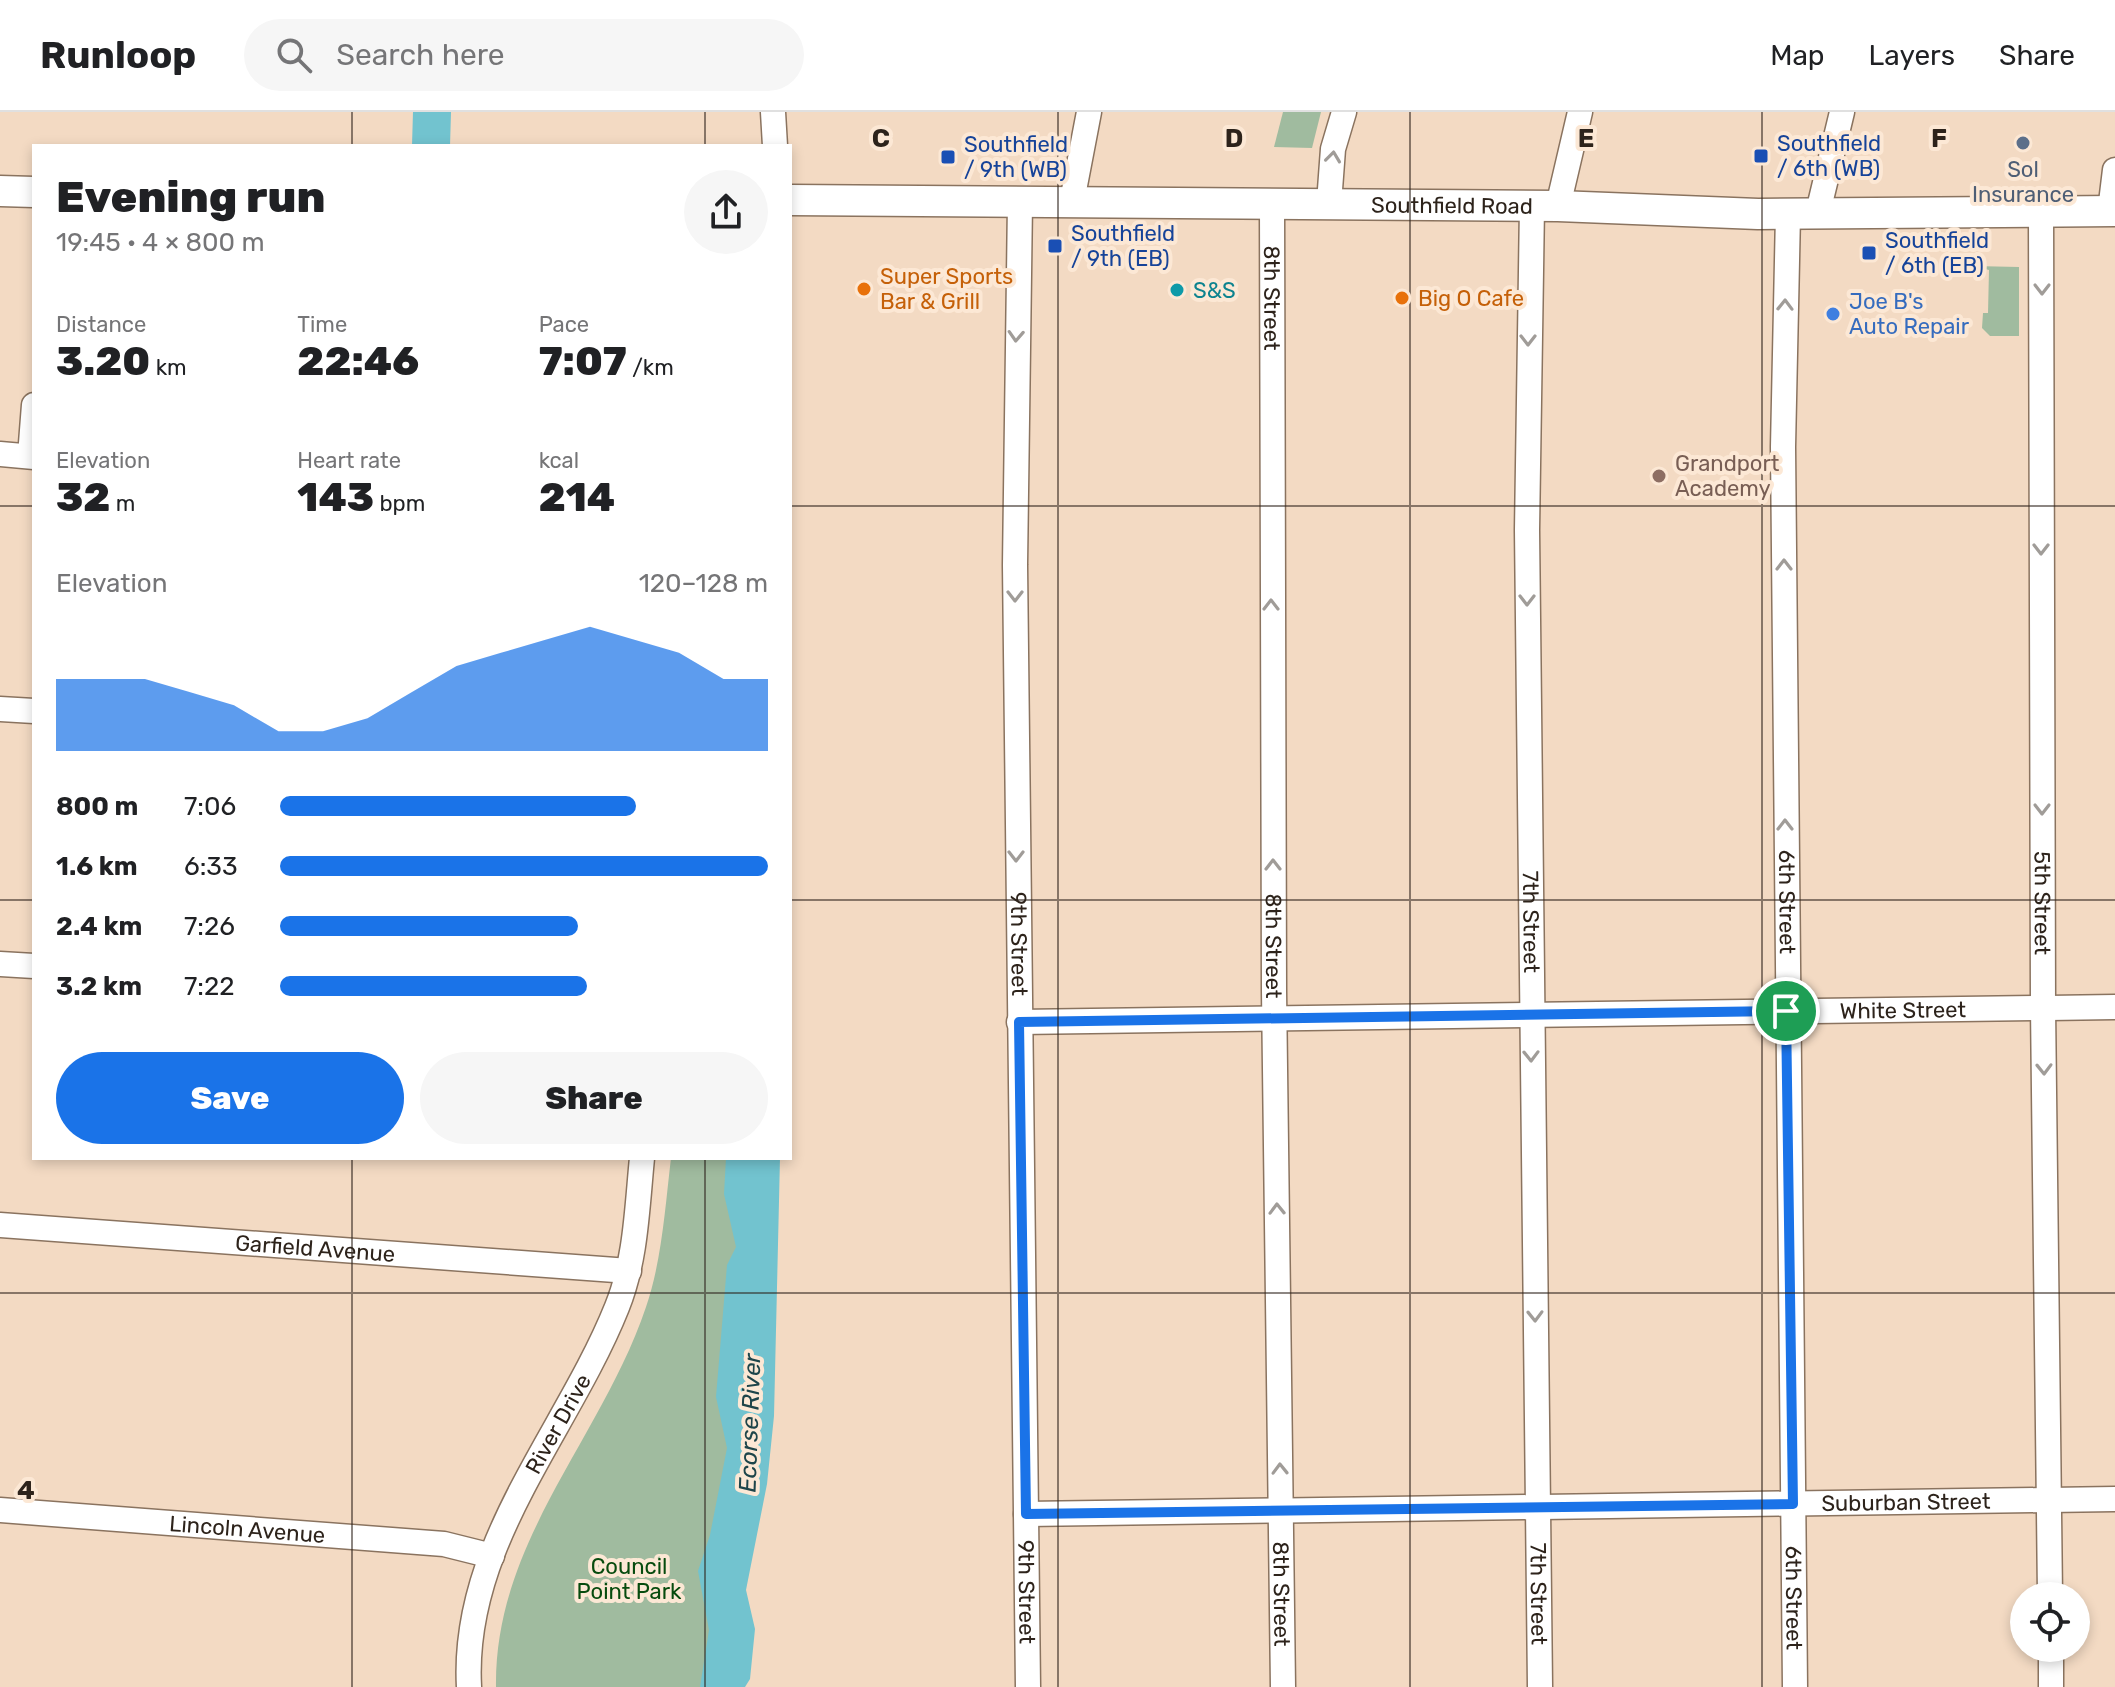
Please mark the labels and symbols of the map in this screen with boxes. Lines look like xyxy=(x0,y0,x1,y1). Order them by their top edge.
text: C xyxy=(872,123,890,154)
text: D xyxy=(1225,123,1243,154)
text: E xyxy=(1578,123,1594,154)
text: F xyxy=(1931,123,1947,154)
place label: Southfield / 6th (WB) xyxy=(1777,130,1881,182)
place label: Southfield / 9th (WB) xyxy=(964,131,1068,183)
marker: Sol Insurance xyxy=(2014,134,2032,152)
marker: Southfield / 6th (WB) xyxy=(1752,147,1770,165)
marker: Southfield / 9th (WB) xyxy=(939,148,957,166)
one-way arrow xyxy=(1325,150,1342,163)
place label: Sol Insurance xyxy=(1972,156,2074,208)
street label: Southfield Road xyxy=(1371,192,1533,220)
place label: Southfield / 9th (EB) xyxy=(1071,220,1175,272)
place label: Southfield / 6th (EB) xyxy=(1885,227,1989,279)
marker: Southfield / 9th (EB) xyxy=(1046,237,1064,255)
marker: Southfield / 6th (EB) xyxy=(1860,244,1878,262)
street label: 8th Street xyxy=(1258,245,1285,351)
place label: Super Sports Bar & Grill xyxy=(880,263,1013,315)
place label: S&S xyxy=(1193,277,1236,304)
marker: Super Sports Bar & Grill xyxy=(855,280,873,298)
marker: S&S xyxy=(1168,281,1186,299)
one-way arrow xyxy=(2033,283,2051,296)
place label: Big O Cafe xyxy=(1418,285,1524,312)
place label: Joe B's Auto Repair xyxy=(1849,288,1970,340)
marker: Big O Cafe xyxy=(1393,289,1411,307)
one-way arrow xyxy=(1776,298,1793,311)
marker: Joe B's Auto Repair xyxy=(1824,305,1842,323)
one-way arrow xyxy=(1007,330,1024,343)
one-way arrow xyxy=(1519,334,1537,347)
place label: Grandport Academy xyxy=(1675,450,1780,502)
marker: Grandport Academy xyxy=(1650,467,1668,485)
one-way arrow xyxy=(2032,543,2050,556)
one-way arrow xyxy=(1775,558,1793,571)
one-way arrow xyxy=(1006,590,1024,603)
one-way arrow xyxy=(1519,594,1536,607)
one-way arrow xyxy=(1262,598,1280,611)
one-way arrow xyxy=(2033,803,2051,816)
one-way arrow xyxy=(1776,818,1794,831)
one-way arrow xyxy=(1008,850,1025,863)
street label: 6th Street xyxy=(1773,850,1801,955)
street label: 5th Street xyxy=(2029,851,2056,955)
one-way arrow xyxy=(1264,858,1282,871)
street label: 7th Street xyxy=(1517,871,1545,974)
street label: 9th Street xyxy=(1005,892,1033,997)
street label: 8th Street xyxy=(1260,893,1287,999)
pin xyxy=(1752,977,1820,1045)
street label: White Street xyxy=(1840,996,1967,1025)
one-way arrow xyxy=(1522,1050,1540,1063)
one-way arrow xyxy=(2035,1063,2053,1076)
one-way arrow xyxy=(1268,1202,1286,1215)
street label: Garfield Avenue xyxy=(234,1229,396,1268)
one-way arrow xyxy=(1526,1310,1544,1323)
water label: Ecorse River xyxy=(734,1352,766,1493)
street label: River Drive xyxy=(520,1369,597,1479)
one-way arrow xyxy=(1272,1462,1289,1475)
text: 4 xyxy=(17,1475,35,1506)
street label: Suburban Street xyxy=(1821,1488,1991,1517)
street label: Lincoln Avenue xyxy=(168,1510,326,1549)
street label: 9th Street xyxy=(1012,1540,1041,1644)
street label: 8th Street xyxy=(1267,1541,1295,1647)
street label: 7th Street xyxy=(1524,1543,1553,1646)
street label: 6th Street xyxy=(1780,1546,1808,1651)
park label: Council Point Park xyxy=(577,1553,682,1605)

